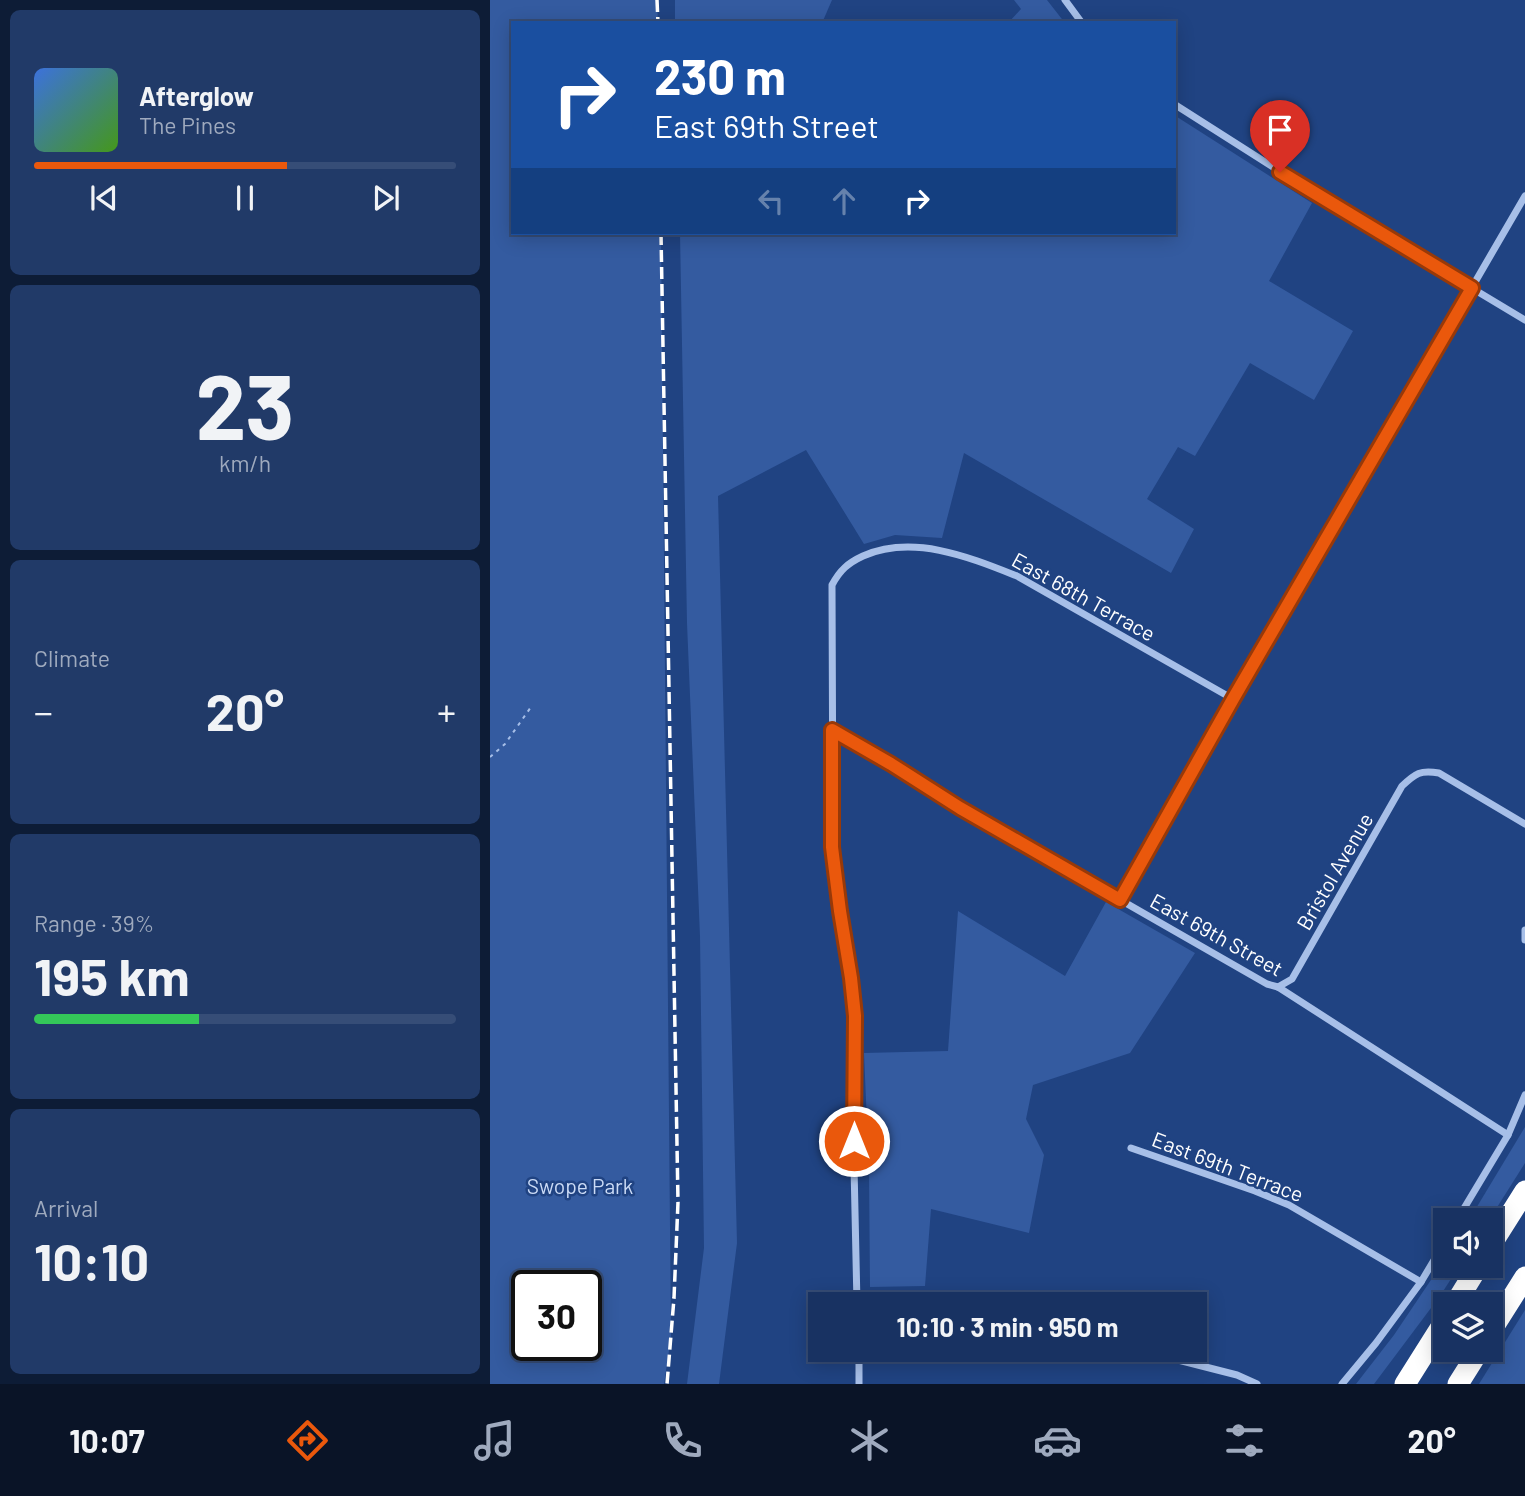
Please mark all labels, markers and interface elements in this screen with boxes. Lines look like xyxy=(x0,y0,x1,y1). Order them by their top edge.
text: 230 m xyxy=(654,46,786,105)
icon: right xyxy=(539,49,630,140)
text: Afterglow xyxy=(139,80,254,111)
pin xyxy=(1250,100,1310,172)
text: East 69th Street xyxy=(654,106,879,144)
text: The Pines xyxy=(139,111,236,139)
icon: arrive xyxy=(1261,111,1299,149)
icon: previous xyxy=(85,179,123,217)
icon: pause xyxy=(226,179,264,217)
icon: next xyxy=(367,179,405,217)
icon: left xyxy=(752,182,790,220)
icon: ahead xyxy=(825,182,863,220)
icon: right xyxy=(898,182,936,220)
text: 23 xyxy=(196,349,294,458)
text: km/h xyxy=(219,449,271,477)
street label: East 68th Terrace xyxy=(1008,546,1160,646)
text: Climate xyxy=(34,644,110,672)
text: 20° xyxy=(206,679,284,741)
text: − xyxy=(34,688,53,734)
text: + xyxy=(437,688,456,734)
street label: Bristol Avenue xyxy=(1290,808,1378,934)
street label: East 69th Street xyxy=(1146,887,1288,981)
text: Range · 39% xyxy=(34,909,154,937)
text: 195 km xyxy=(34,944,190,1006)
position arrow xyxy=(817,1104,891,1178)
street label: East 69th Terrace xyxy=(1149,1126,1307,1206)
park label: Swope Park xyxy=(527,1173,633,1198)
text: Arrival xyxy=(34,1194,98,1222)
map controls xyxy=(1433,1208,1503,1362)
button: sound xyxy=(1433,1208,1503,1278)
text: 10:10 xyxy=(34,1229,149,1291)
speed limit sign: 30 xyxy=(511,1270,602,1361)
button: layers xyxy=(1433,1292,1503,1362)
text: 10:10 · 3 min · 950 m xyxy=(897,1311,1118,1342)
icon: directions xyxy=(283,1416,332,1465)
icon: music xyxy=(470,1416,519,1465)
icon: phone xyxy=(658,1416,707,1465)
icon: climate xyxy=(845,1416,894,1465)
icon: car xyxy=(1033,1416,1082,1465)
icon: filters xyxy=(1220,1416,1269,1465)
text: 10:07 xyxy=(69,1421,145,1459)
text: 20° xyxy=(1408,1421,1456,1459)

